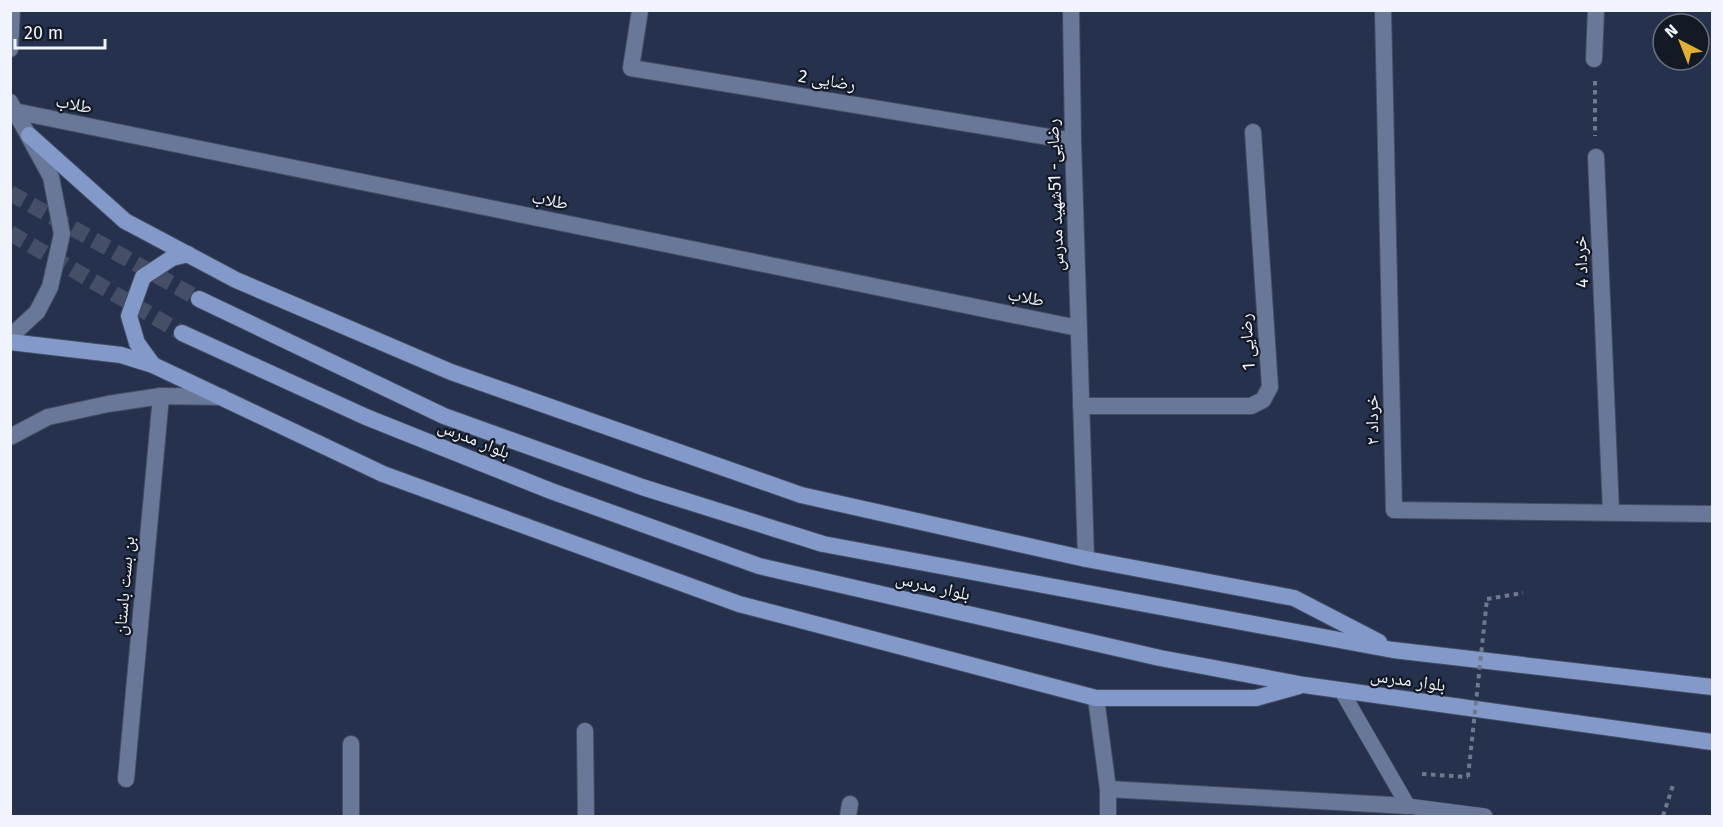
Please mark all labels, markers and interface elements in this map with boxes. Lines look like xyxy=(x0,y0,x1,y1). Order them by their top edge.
scale bar xyxy=(15,12,105,50)
north arrow xyxy=(1651,12,1711,72)
text: N xyxy=(1661,21,1682,42)
text: 20 m xyxy=(24,22,63,44)
street label: رضایی 2 xyxy=(797,65,857,95)
street label: طلاب xyxy=(54,90,94,118)
street label: رضایی- 51شهید مدرس xyxy=(1041,118,1069,272)
street label: طلاب xyxy=(530,186,570,214)
street label: خرداد 4 xyxy=(1569,235,1593,289)
street label: طلاب xyxy=(1006,283,1046,311)
street label: رضایی 1 xyxy=(1234,313,1260,371)
street label: خرداد ۲ xyxy=(1361,394,1383,446)
street label: بلوار مدرس xyxy=(435,415,513,463)
street label: بن بست باستان xyxy=(109,535,139,637)
street label: بلوار مدرس xyxy=(894,567,972,605)
street label: بلوار مدرس xyxy=(1369,664,1447,696)

